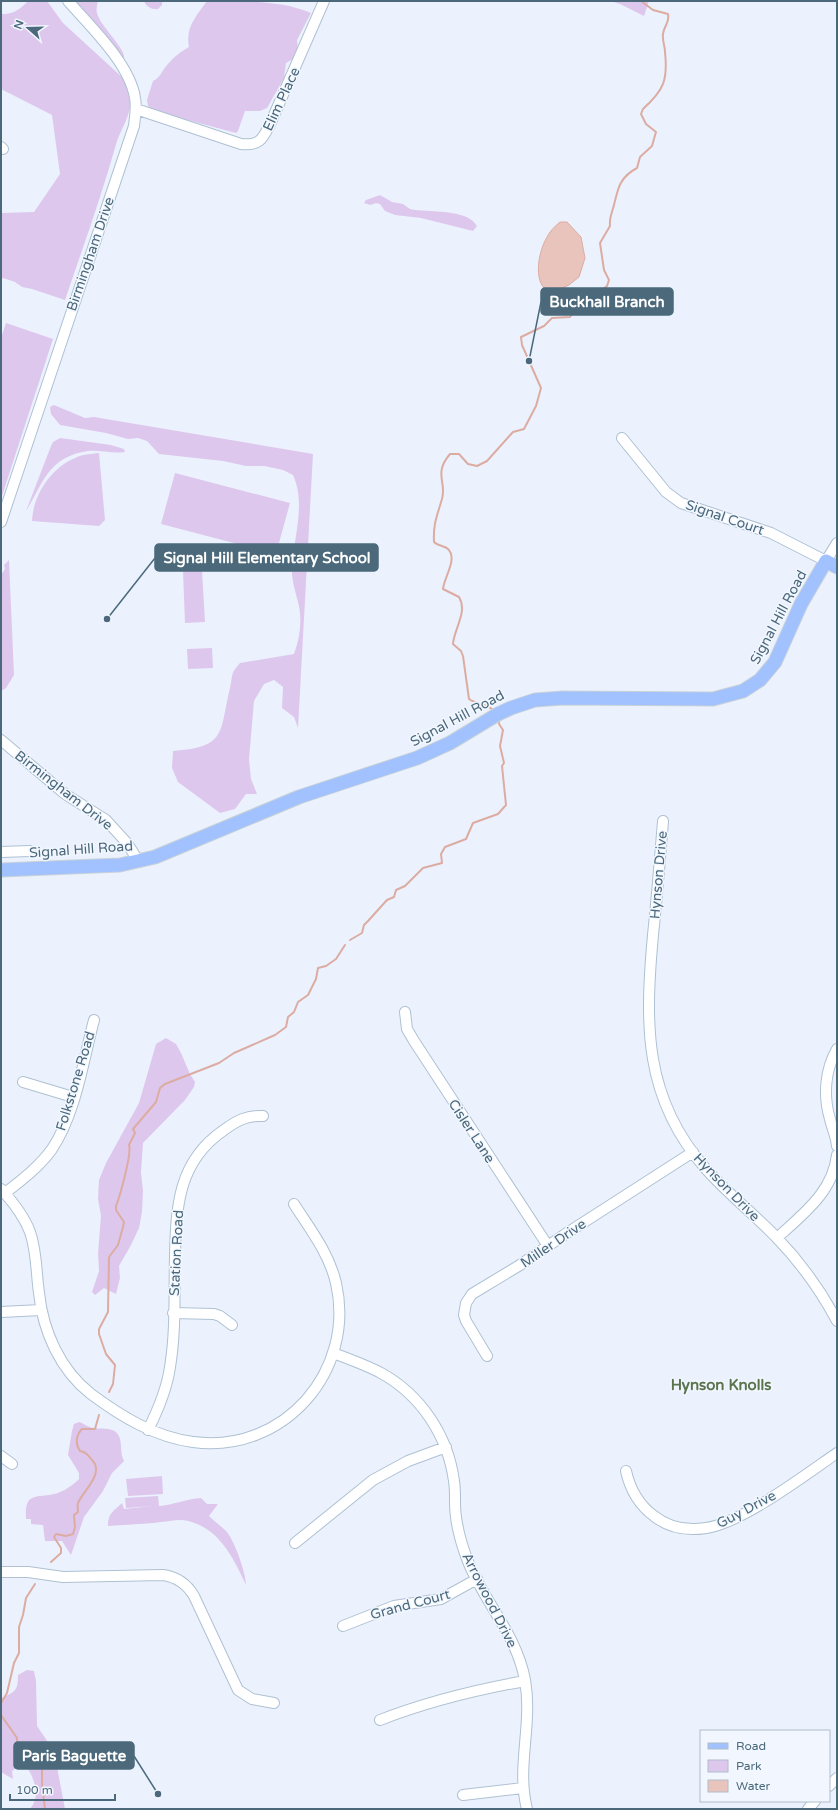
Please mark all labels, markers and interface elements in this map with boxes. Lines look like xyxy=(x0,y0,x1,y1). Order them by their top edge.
north arrow xyxy=(8,8,48,48)
text: N xyxy=(11,18,27,31)
street label: Elim Place xyxy=(259,65,304,134)
street label: Birmingham Drive xyxy=(63,195,118,313)
callout: Buckhall Branch xyxy=(541,288,673,315)
text: Buckhall Branch xyxy=(549,293,665,311)
street label: Signal Court xyxy=(683,496,767,539)
callout: Signal Hill Elementary School xyxy=(155,544,378,571)
text: Signal Hill Elementary School xyxy=(163,549,371,568)
street label: Signal Hill Road xyxy=(747,567,810,667)
street label: Signal Hill Road xyxy=(407,687,507,750)
street label: Birmingham Drive xyxy=(11,747,116,834)
street label: Hynson Drive xyxy=(646,830,671,920)
street label: Signal Hill Road xyxy=(29,837,134,862)
street label: Folkstone Road xyxy=(52,1029,99,1133)
street label: Cisler Lane xyxy=(445,1096,499,1166)
street label: Hynson Drive xyxy=(690,1150,763,1225)
street label: Station Road xyxy=(166,1210,187,1296)
street label: Miller Drive xyxy=(517,1215,589,1272)
district label: Hynson Knolls xyxy=(671,1376,771,1395)
street label: Guy Drive xyxy=(714,1487,779,1532)
street label: Arrowood Drive xyxy=(458,1550,521,1651)
street label: Grand Court xyxy=(368,1585,453,1623)
legend xyxy=(700,1730,830,1802)
text: Road xyxy=(736,1739,766,1753)
callout: Paris Baguette xyxy=(14,1742,134,1769)
text: Paris Baguette xyxy=(22,1747,127,1766)
text: Park xyxy=(736,1759,762,1773)
scale bar xyxy=(10,1776,115,1802)
text: Water xyxy=(736,1779,771,1793)
text: 100 m xyxy=(16,1783,53,1797)

